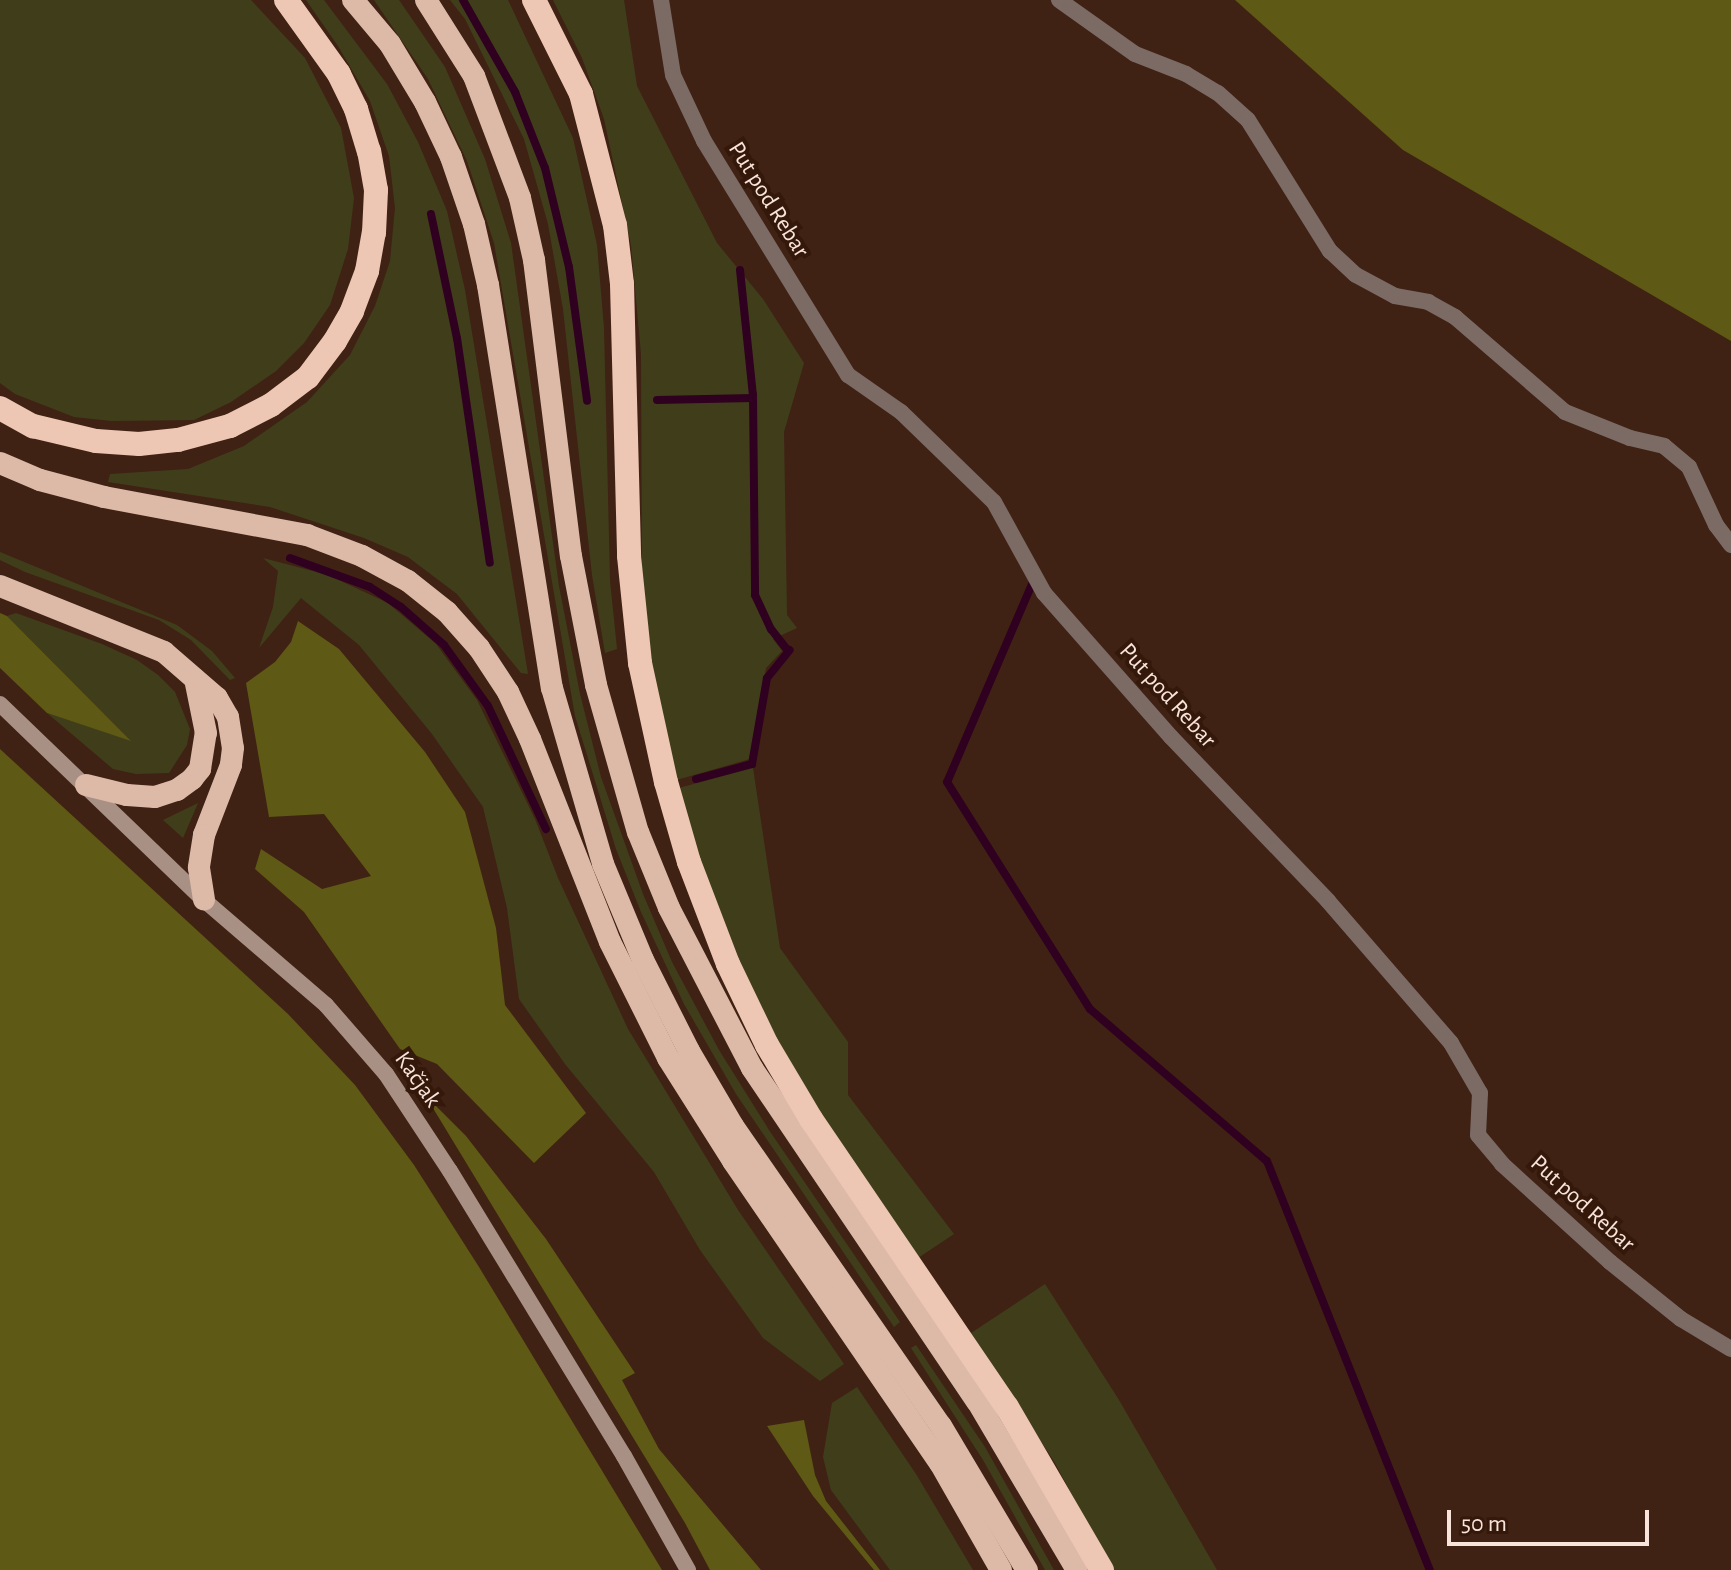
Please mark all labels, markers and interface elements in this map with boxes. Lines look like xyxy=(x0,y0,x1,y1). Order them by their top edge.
street label: Put pod Rebar xyxy=(721,137,815,263)
street label: Put pod Rebar xyxy=(1113,638,1221,754)
street label: Kačjak xyxy=(388,1047,446,1113)
street label: Put pod Rebar xyxy=(1524,1150,1640,1258)
scale bar xyxy=(1451,1494,1653,1544)
text: 50 m xyxy=(1461,1512,1507,1536)

